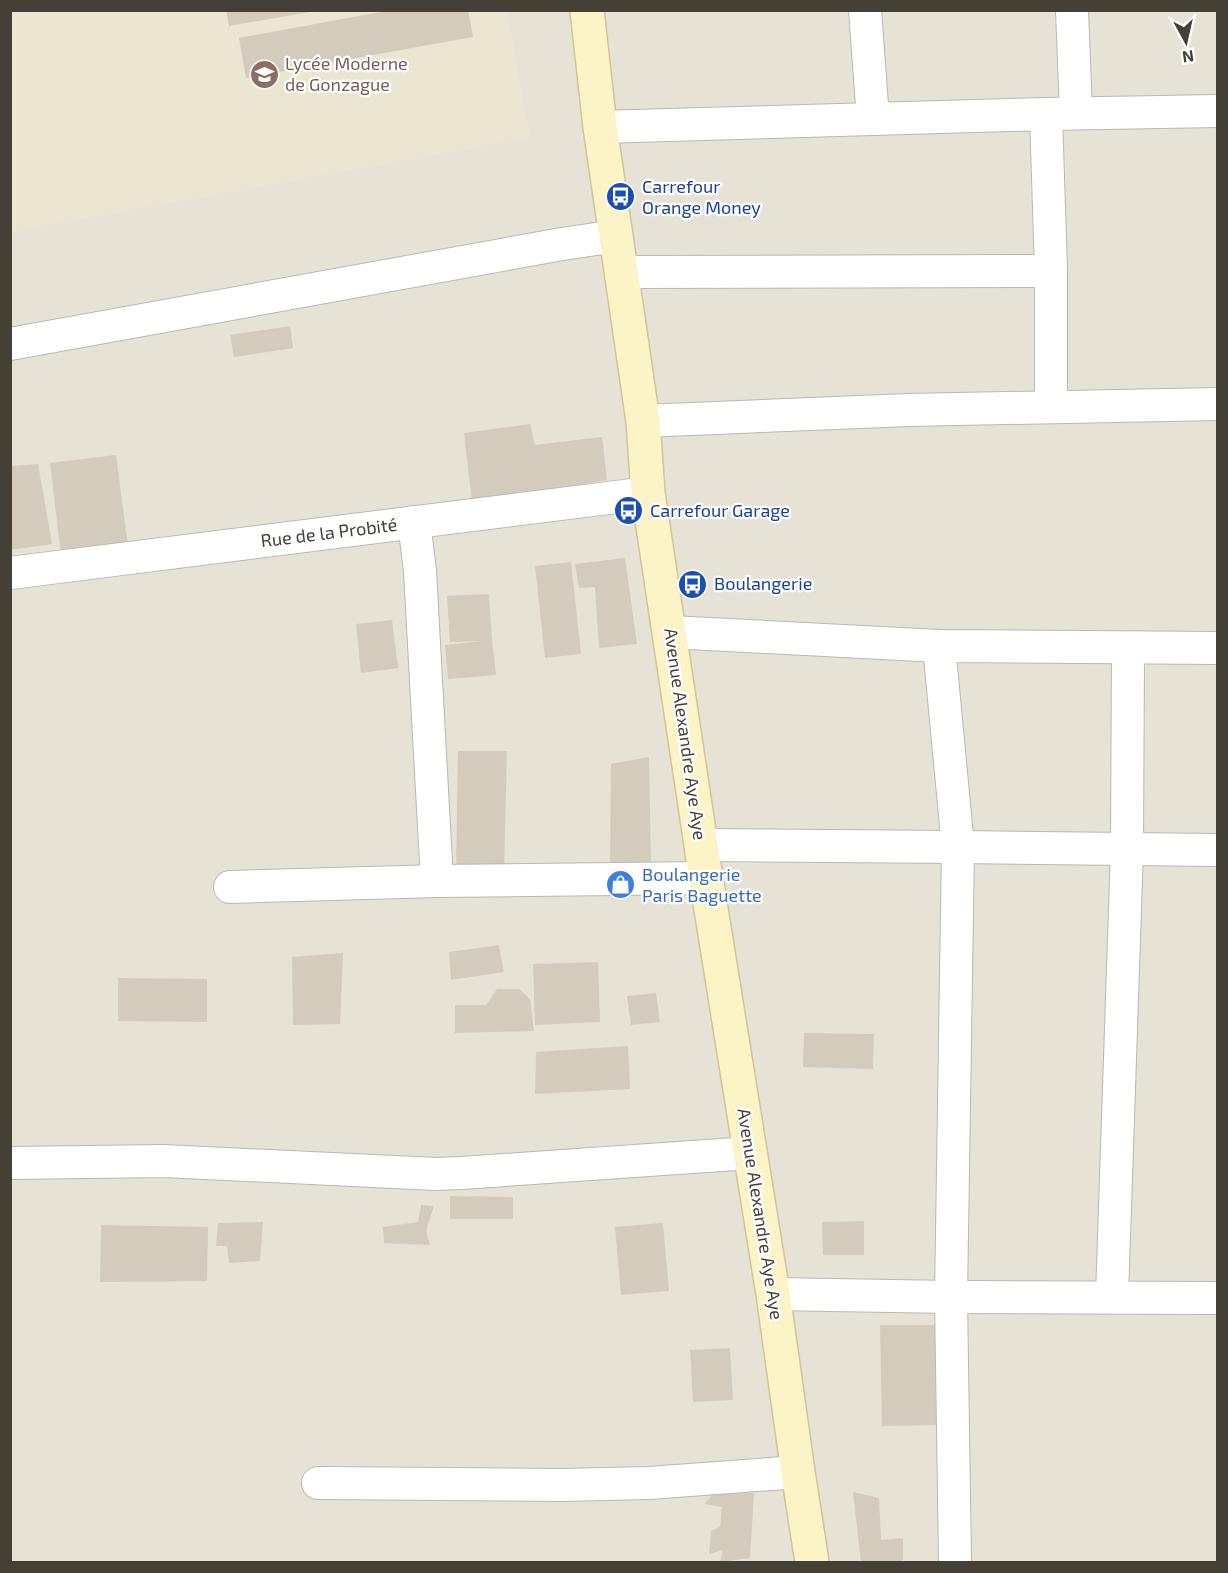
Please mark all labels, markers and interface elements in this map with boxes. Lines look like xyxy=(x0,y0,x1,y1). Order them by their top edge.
north arrow xyxy=(1156,12,1216,72)
text: N xyxy=(1181,47,1195,68)
place label: Lycée Moderne de Gonzague xyxy=(285,52,408,95)
school or university icon: Lycée Moderne de Gonzague xyxy=(248,58,280,90)
place label: Carrefour Orange Money xyxy=(642,175,761,218)
bus stop icon: Carrefour Orange Money xyxy=(605,181,637,213)
bus stop icon: Carrefour Garage xyxy=(613,495,645,527)
place label: Carrefour Garage xyxy=(650,499,790,521)
street label: Rue de la Probité xyxy=(259,513,398,551)
bus stop icon: Boulangerie xyxy=(677,568,709,600)
place label: Boulangerie xyxy=(714,572,812,594)
street label: Avenue Alexandre Aye Aye xyxy=(660,626,712,841)
place label: Boulangerie Paris Baguette xyxy=(642,863,762,906)
shop icon: Boulangerie Paris Baguette xyxy=(605,869,637,901)
street label: Avenue Alexandre Aye Aye xyxy=(733,1106,789,1321)

